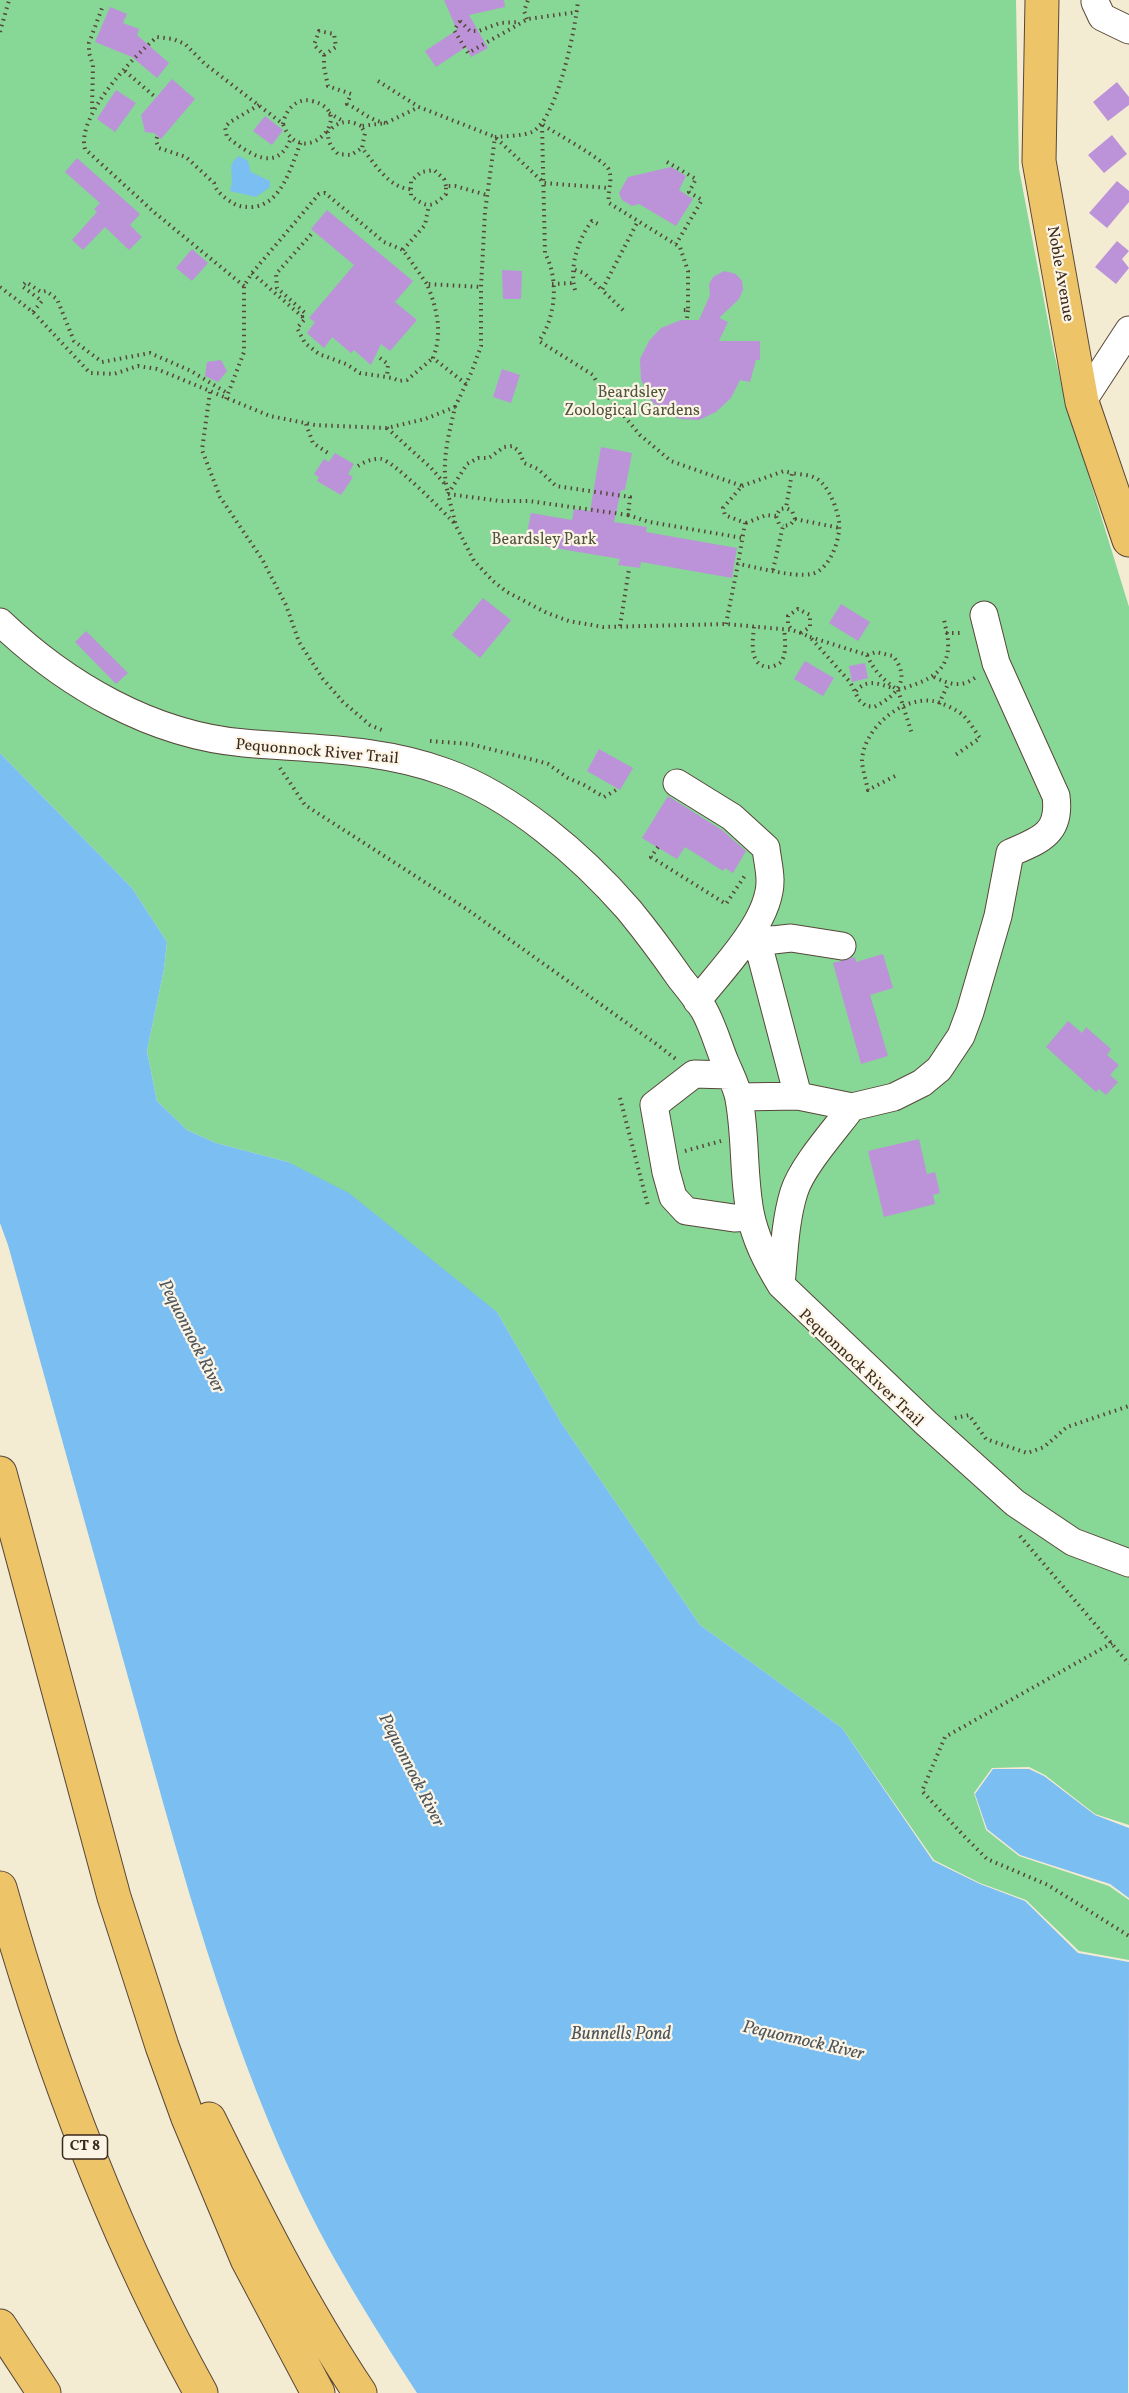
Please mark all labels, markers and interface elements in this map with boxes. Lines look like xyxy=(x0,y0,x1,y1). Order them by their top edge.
street label: Noble Avenue xyxy=(1041,225,1077,323)
park label: Beardsley Zoological Gardens xyxy=(564,384,700,422)
park label: Beardsley Park xyxy=(492,531,596,551)
street label: Pequonnock River Trail xyxy=(235,736,399,770)
water label: Pequonnock River xyxy=(152,1277,228,1397)
street label: Pequonnock River Trail xyxy=(794,1306,926,1432)
water label: Pequonnock River xyxy=(372,1711,448,1831)
water label: Pequonnock River xyxy=(740,2017,866,2067)
water label: Bunnells Pond xyxy=(571,2025,671,2047)
road number: CT 8 xyxy=(62,2135,107,2159)

